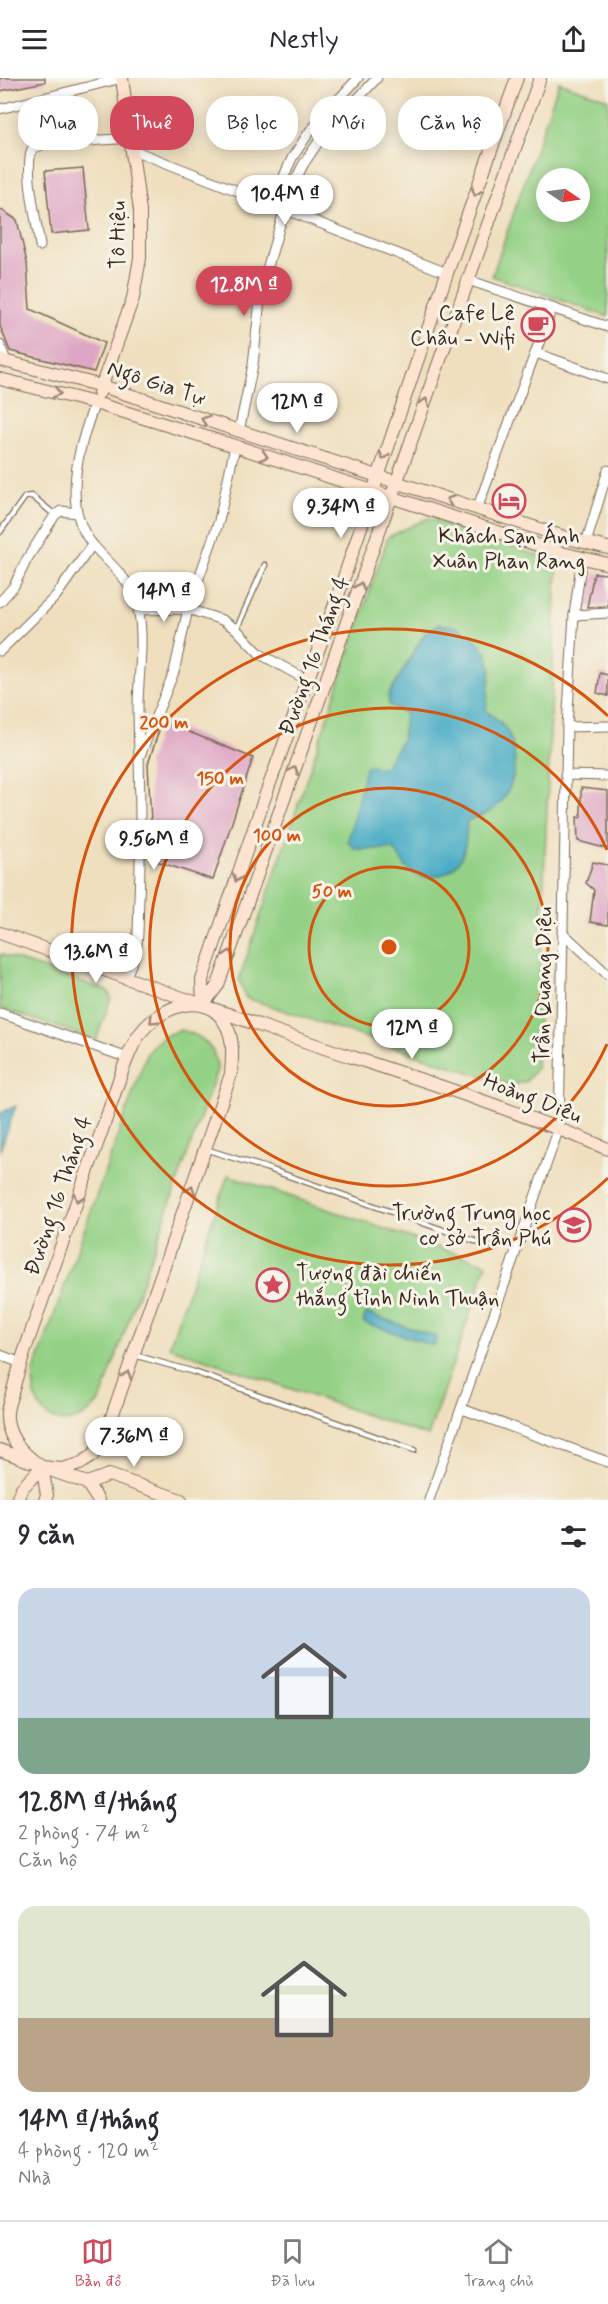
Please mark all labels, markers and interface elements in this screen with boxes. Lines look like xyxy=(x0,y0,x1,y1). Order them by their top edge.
text: Nestly xyxy=(269,22,339,57)
icon: menu xyxy=(18,23,51,56)
icon: share xyxy=(557,23,590,56)
chip: Mua xyxy=(18,96,98,150)
chip: Thuê xyxy=(110,96,194,150)
chip: Bộ lọc xyxy=(206,96,298,150)
chip: Mới xyxy=(310,96,386,150)
chip: Căn hộ xyxy=(398,96,503,150)
north arrow xyxy=(536,168,590,222)
map controls xyxy=(536,168,590,222)
pin: 10.4M ₫ xyxy=(230,175,340,226)
text: 10.4M ₫ xyxy=(250,181,320,208)
one-way arrow xyxy=(471,186,484,197)
street label: Tô Hiệu xyxy=(105,201,133,269)
pin: 12.8M ₫ xyxy=(189,266,299,317)
text: 12.8M ₫ xyxy=(210,272,278,299)
place label: Cafe Lệ Châu - Wifi xyxy=(410,300,515,353)
cafe icon: Cafe Lệ Châu - Wifi xyxy=(520,307,556,343)
street label: Ngô Gia Tự xyxy=(103,355,209,416)
pin: 12M ₫ xyxy=(255,383,339,434)
one-way arrow xyxy=(51,386,62,398)
text: 12M ₫ xyxy=(271,389,323,416)
one-way arrow xyxy=(417,397,430,408)
one-way arrow xyxy=(200,415,211,427)
one-way arrow xyxy=(258,448,268,461)
one-way arrow xyxy=(379,450,391,461)
hotel icon: Khách Sạn Ánh Xuân Phan Rang xyxy=(491,483,527,519)
pin: 9.34M ₫ xyxy=(286,488,396,539)
text: 9.34M ₫ xyxy=(307,494,375,521)
one-way arrow xyxy=(445,495,456,507)
place label: Khách Sạn Ánh Xuân Phan Rang xyxy=(433,522,585,577)
pin: 14M ₫ xyxy=(122,572,206,623)
street label: Đường 16 Tháng 4 xyxy=(273,572,360,740)
text: 14M ₫ xyxy=(137,578,191,605)
one-way arrow xyxy=(352,581,365,592)
text: 200 m xyxy=(139,711,189,735)
one-way arrow xyxy=(287,765,300,776)
text: 150 m xyxy=(196,767,244,791)
pin: 9.56M ₫ xyxy=(99,820,209,871)
text: 100 m xyxy=(253,824,301,848)
text: 9.56M ₫ xyxy=(119,826,189,853)
one-way arrow xyxy=(231,872,244,883)
text: 50 m xyxy=(312,880,352,904)
street label: Trần Quang Diệu xyxy=(529,906,560,1064)
pin: 13.6M ₫ xyxy=(41,933,151,984)
centre of rings xyxy=(379,937,399,957)
text: 13.6M ₫ xyxy=(63,939,129,966)
one-way arrow xyxy=(222,949,235,960)
pin: 12M ₫ xyxy=(370,1009,454,1060)
one-way arrow xyxy=(150,1013,160,1024)
text: 12M ₫ xyxy=(386,1015,438,1042)
street label: Hoàng Diệu xyxy=(478,1067,586,1133)
street label: Đường 16 Tháng 4 xyxy=(18,1112,102,1280)
one-way arrow xyxy=(183,1185,196,1196)
one-way arrow xyxy=(72,1192,85,1203)
place label: Trường Trung học cơ sở Trần Phú xyxy=(392,1200,551,1253)
school or university icon: Trường Trung học cơ sở Trần Phú xyxy=(556,1207,592,1243)
place label: Tượng đài chiến thắng tỉnh Ninh Thuận xyxy=(296,1260,499,1316)
place icon: Tượng đài chiến thắng tỉnh Ninh Thuận xyxy=(255,1267,291,1303)
one-way arrow xyxy=(120,1370,133,1381)
pin: 7.36M ₫ xyxy=(79,1417,189,1468)
text: 7.36M ₫ xyxy=(99,1423,169,1450)
text: 9 căn xyxy=(18,1519,75,1553)
icon: filters xyxy=(557,1520,590,1553)
icon: home xyxy=(250,1627,358,1735)
text: 12.8M ₫/tháng xyxy=(18,1786,177,1820)
text: 2 phòng · 74 m² xyxy=(18,1820,150,1847)
text: Căn hộ xyxy=(18,1847,78,1874)
icon: home xyxy=(250,1945,358,2053)
text: 14M ₫/tháng xyxy=(18,2104,159,2138)
text: 4 phòng · 120 m² xyxy=(18,2138,159,2165)
text: Nhà xyxy=(18,2165,51,2192)
tab: Bản đồ xyxy=(75,2235,121,2292)
tab: Đã lưu xyxy=(271,2235,315,2292)
tab: Trang chủ xyxy=(464,2235,533,2292)

